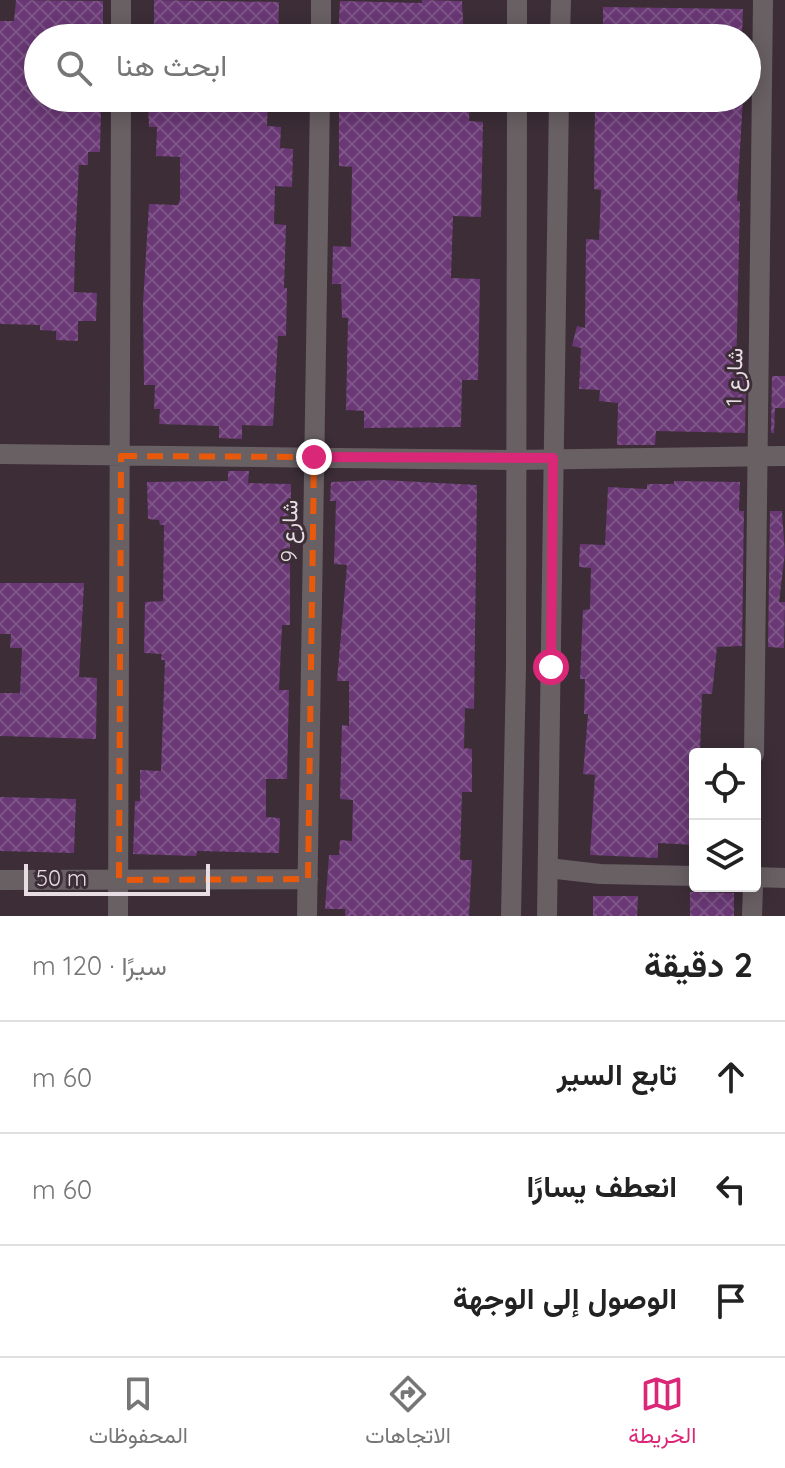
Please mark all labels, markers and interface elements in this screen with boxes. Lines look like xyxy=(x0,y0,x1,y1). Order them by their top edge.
search box xyxy=(24,24,761,112)
icon: search xyxy=(52,46,96,90)
text: ابحث هنا xyxy=(116,46,227,84)
street label: شارع 1 xyxy=(719,348,750,406)
route end xyxy=(296,439,332,475)
street label: شارع 9 xyxy=(274,499,305,563)
route start xyxy=(533,649,569,685)
map controls xyxy=(689,748,761,892)
button: locate xyxy=(689,748,761,820)
button: layers xyxy=(689,820,761,892)
scale bar xyxy=(24,860,210,896)
text: 50 m xyxy=(36,864,87,892)
text: 2 دقيقة xyxy=(644,943,753,986)
text: سيرًا · 120 m xyxy=(32,949,167,982)
text: تابع السير xyxy=(557,1055,677,1093)
icon: ahead xyxy=(709,1055,753,1099)
text: 60 m xyxy=(32,1061,92,1094)
text: انعطف يسارًا xyxy=(527,1167,677,1205)
icon: left xyxy=(709,1167,753,1211)
text: 60 m xyxy=(32,1173,92,1206)
text: الوصول إلى الوجهة xyxy=(453,1279,677,1317)
icon: arrive xyxy=(709,1279,753,1323)
tab: المحفوظات xyxy=(89,1372,188,1455)
tab: الاتجاهات xyxy=(365,1372,451,1455)
tab: الخريطة xyxy=(628,1372,696,1455)

